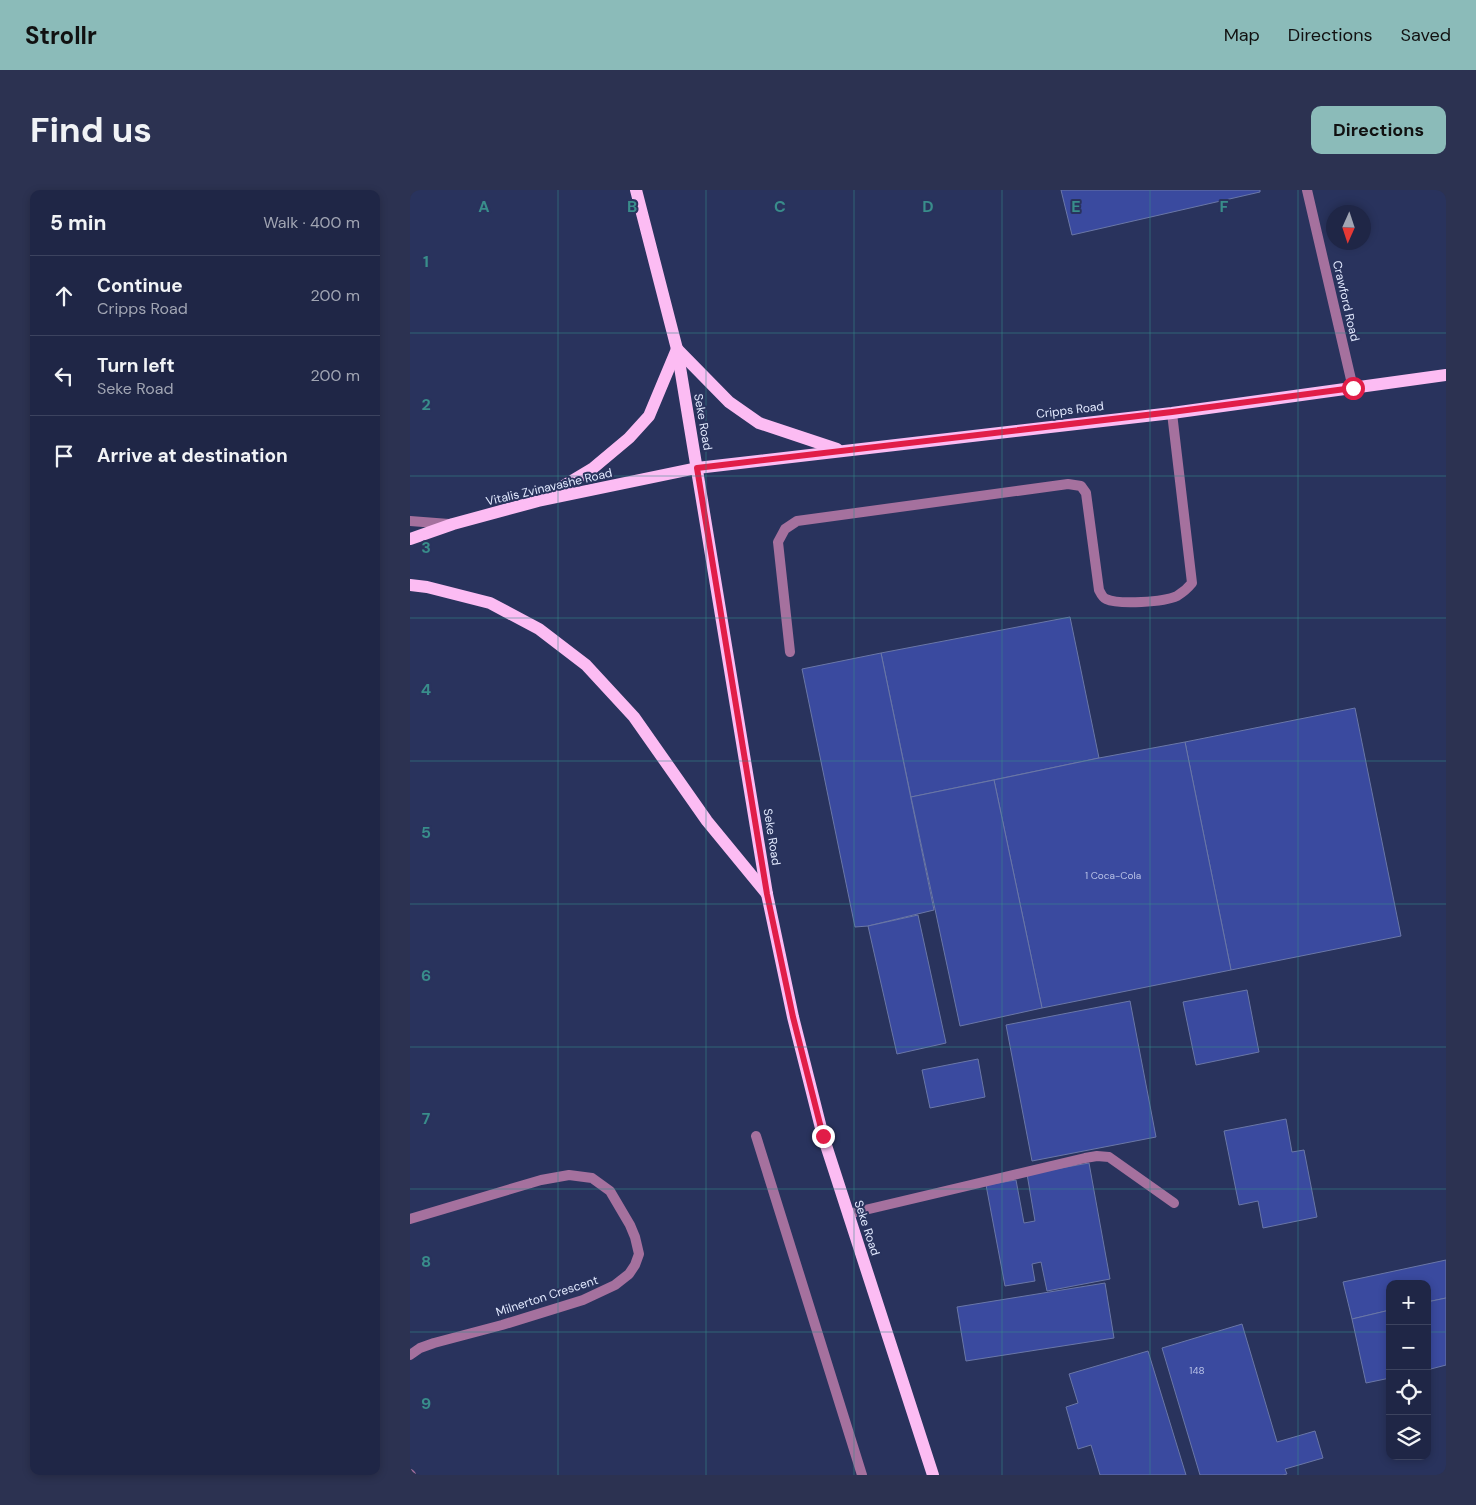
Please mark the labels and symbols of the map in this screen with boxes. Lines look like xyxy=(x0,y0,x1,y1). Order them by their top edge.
text: A xyxy=(478,196,490,217)
text: B xyxy=(627,196,637,217)
text: C xyxy=(774,196,786,217)
text: D xyxy=(922,196,934,217)
text: E xyxy=(1071,196,1081,217)
text: F xyxy=(1220,196,1229,217)
north arrow xyxy=(1326,205,1371,250)
text: 1 xyxy=(423,251,429,272)
street label: Crawford Road xyxy=(1329,259,1363,343)
route start xyxy=(1342,377,1365,400)
street label: Seke Road xyxy=(690,392,716,452)
text: 2 xyxy=(421,394,431,415)
street label: Cripps Road xyxy=(1035,398,1105,422)
street label: Vitalis Zvinavashe Road xyxy=(484,465,614,509)
text: 3 xyxy=(421,537,431,558)
text: 4 xyxy=(421,679,431,700)
street label: Seke Road xyxy=(760,807,784,867)
text: 5 xyxy=(421,822,431,843)
house number: 1 Coca-Cola xyxy=(1085,869,1141,882)
text: 6 xyxy=(421,965,431,986)
text: 7 xyxy=(422,1108,431,1129)
route end xyxy=(812,1125,835,1148)
street label: Seke Road xyxy=(851,1198,883,1258)
text: 8 xyxy=(421,1251,431,1272)
street label: Milnerton Crescent xyxy=(494,1272,600,1320)
house number: 148 xyxy=(1189,1364,1205,1377)
text: 9 xyxy=(421,1393,431,1414)

